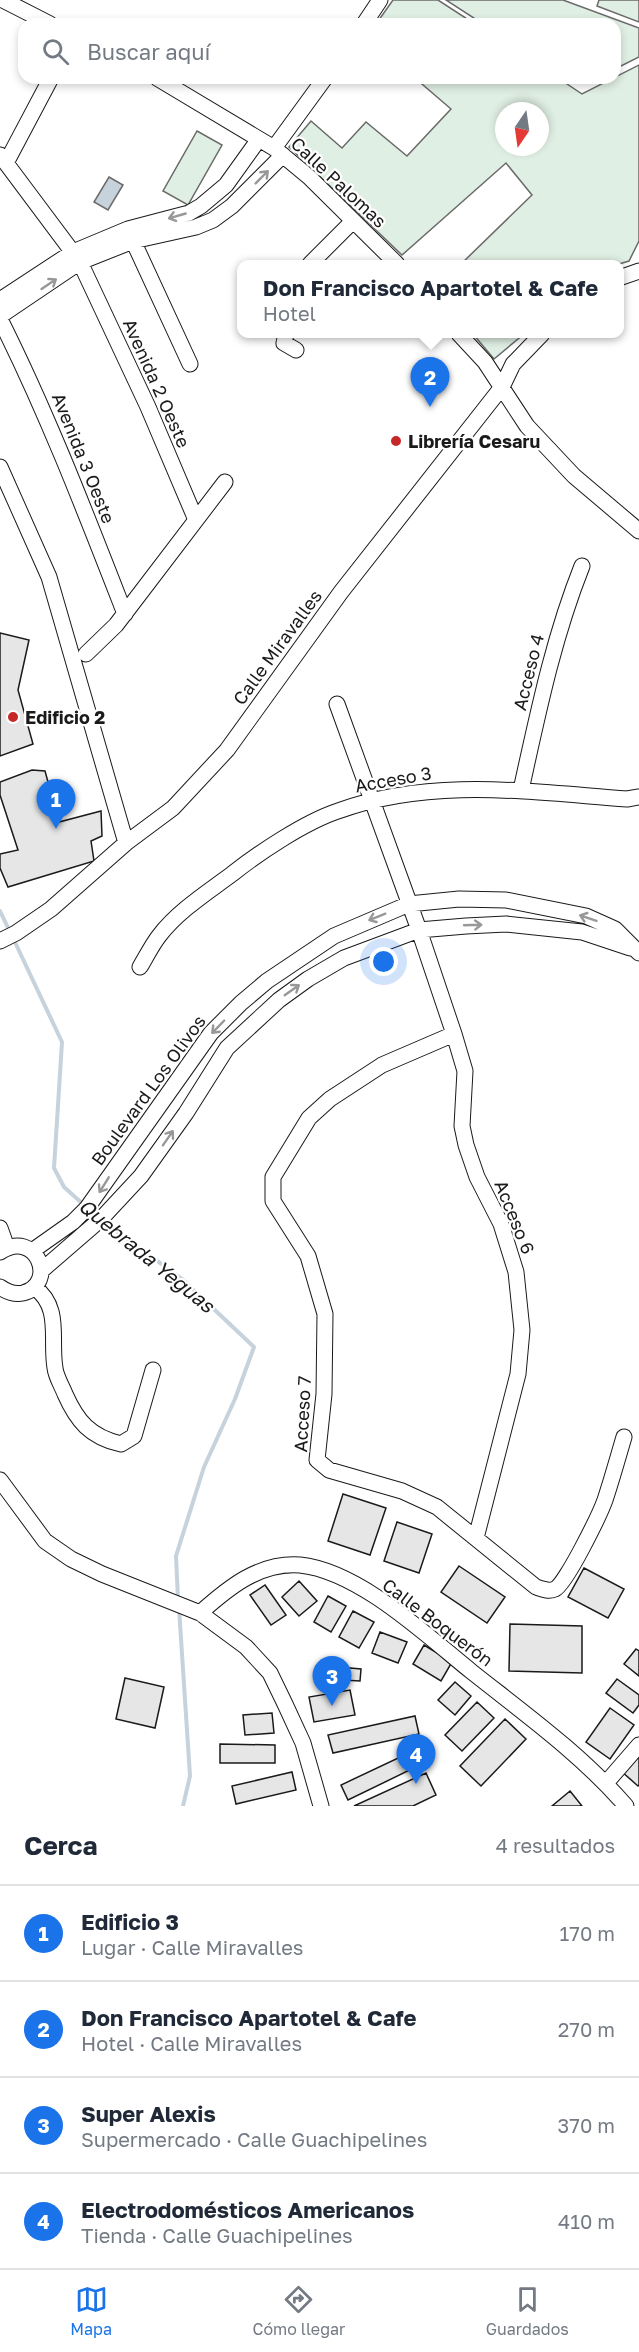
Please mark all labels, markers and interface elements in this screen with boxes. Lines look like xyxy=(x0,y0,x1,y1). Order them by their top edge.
search box xyxy=(18,18,621,84)
icon: search xyxy=(39,35,72,68)
text: Buscar aquí xyxy=(87,38,210,65)
north arrow xyxy=(495,102,549,156)
street label: Calle Palomas xyxy=(287,132,391,232)
one-way arrow xyxy=(254,170,269,184)
one-way arrow xyxy=(168,211,187,222)
popup xyxy=(237,260,624,338)
text: Don Francisco Apartotel & Cafe xyxy=(263,274,598,301)
one-way arrow xyxy=(40,277,57,290)
text: Hotel xyxy=(263,301,316,325)
street label: Avenida 2 Oeste xyxy=(119,315,195,451)
pin: 2 xyxy=(410,358,450,407)
street label: Avenida 3 Oeste xyxy=(48,390,120,526)
place label: Librería Cesaru xyxy=(408,430,540,452)
marker: Librería Cesaru xyxy=(389,434,403,448)
street label: Calle Miravalles xyxy=(228,585,326,709)
street label: Acceso 4 xyxy=(508,632,548,712)
place label: Edificio 2 xyxy=(25,706,105,728)
marker: Edificio 2 xyxy=(6,710,20,724)
street label: Acceso 3 xyxy=(353,761,433,797)
pin: 1 xyxy=(36,780,76,829)
one-way arrow xyxy=(368,912,387,923)
one-way arrow xyxy=(579,912,598,923)
one-way arrow xyxy=(462,920,482,931)
your location xyxy=(369,947,398,976)
one-way arrow xyxy=(284,984,300,996)
street label: Boulevard Los Olivos xyxy=(86,1011,210,1169)
one-way arrow xyxy=(210,1019,225,1034)
one-way arrow xyxy=(162,1130,174,1147)
one-way arrow xyxy=(98,1176,110,1193)
street label: Acceso 6 xyxy=(490,1177,540,1257)
water label: Quebrada Yeguas xyxy=(74,1193,221,1319)
street label: Acceso 7 xyxy=(289,1375,315,1453)
street label: Calle Boquerón xyxy=(378,1573,498,1671)
pin: 3 xyxy=(312,1656,352,1706)
pin: 4 xyxy=(396,1734,436,1784)
text: Cerca xyxy=(24,1830,98,1861)
text: 4 resultados xyxy=(496,1833,615,1857)
text: Edificio 3 xyxy=(81,1908,179,1935)
text: 1 xyxy=(38,1921,49,1945)
text: 170 m xyxy=(560,1921,615,1945)
text: Lugar · Calle Miravalles xyxy=(81,1935,303,1959)
text: Don Francisco Apartotel & Cafe xyxy=(81,2004,416,2031)
text: 2 xyxy=(37,2017,50,2041)
text: 270 m xyxy=(558,2017,615,2041)
text: Hotel · Calle Miravalles xyxy=(81,2031,302,2055)
text: Super Alexis xyxy=(81,2100,216,2127)
text: 3 xyxy=(37,2113,50,2137)
text: 370 m xyxy=(558,2113,615,2137)
text: Supermercado · Calle Guachipelines xyxy=(81,2127,427,2151)
text: Electrodomésticos Americanos xyxy=(81,2196,414,2223)
text: 4 xyxy=(37,2209,50,2233)
text: 410 m xyxy=(558,2209,615,2233)
text: Tienda · Calle Guachipelines xyxy=(81,2223,353,2247)
tab: Mapa xyxy=(70,2283,112,2339)
tab: Cómo llegar xyxy=(253,2283,345,2339)
tab: Guardados xyxy=(486,2283,569,2339)

